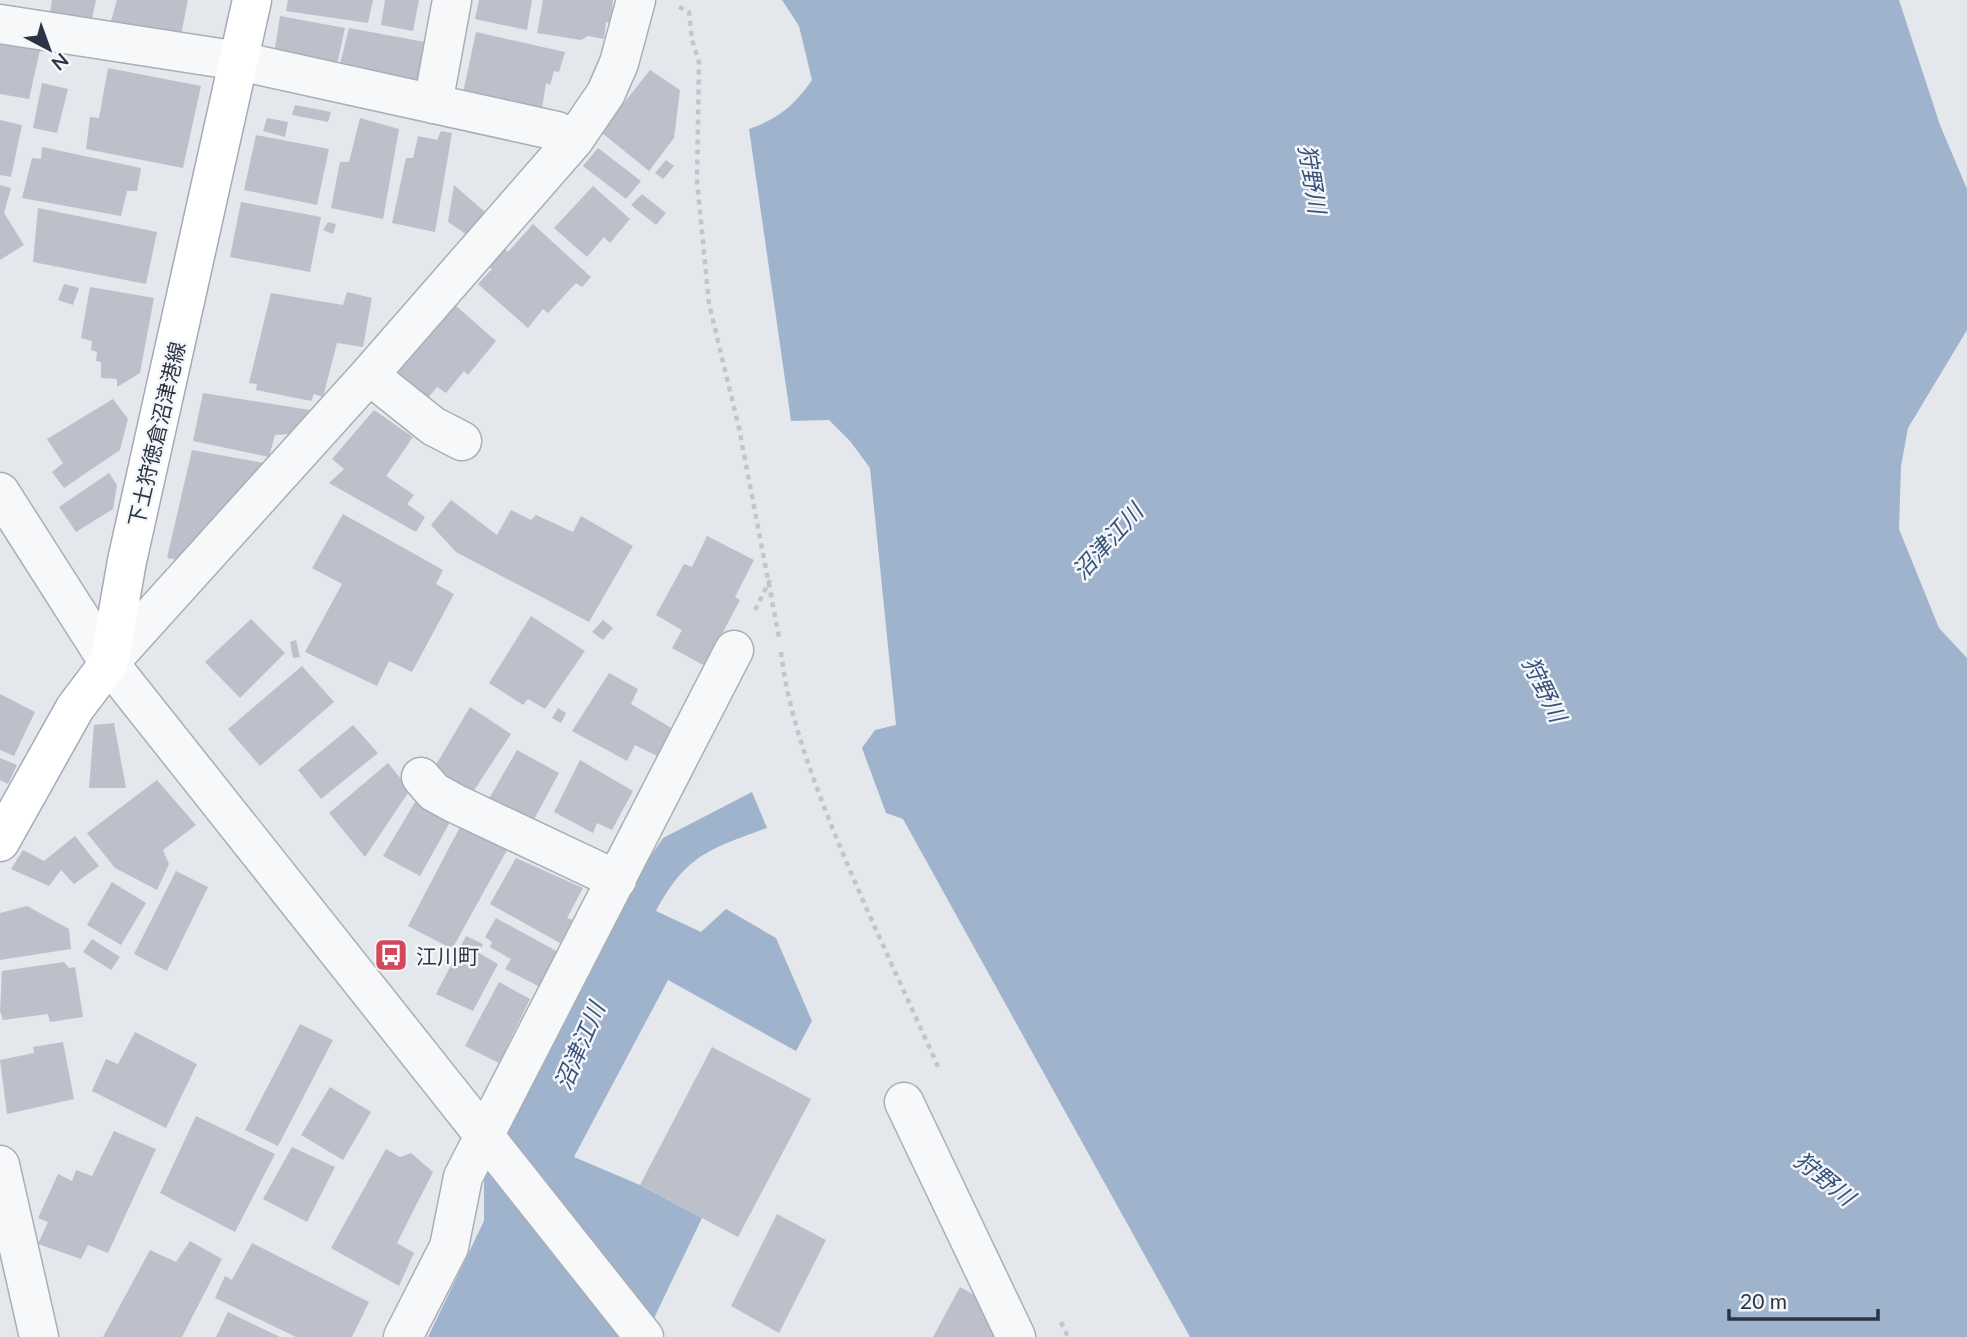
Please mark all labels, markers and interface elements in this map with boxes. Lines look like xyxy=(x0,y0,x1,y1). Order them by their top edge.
north arrow xyxy=(14,14,84,84)
text: N xyxy=(47,49,74,76)
water label: 狩野川 xyxy=(1294,143,1333,218)
street label: 下土狩徳倉沼津港線 xyxy=(123,339,189,529)
water label: 沼津江川 xyxy=(1066,495,1150,585)
water label: 狩野川 xyxy=(1517,652,1574,729)
bus stop icon: 江川町 xyxy=(372,936,410,974)
place label: 江川町 xyxy=(416,943,479,968)
water label: 沼津江川 xyxy=(548,995,611,1094)
water label: 狩野川 xyxy=(1789,1145,1863,1212)
scale bar xyxy=(1729,1278,1878,1322)
text: 20 m xyxy=(1740,1288,1787,1313)

